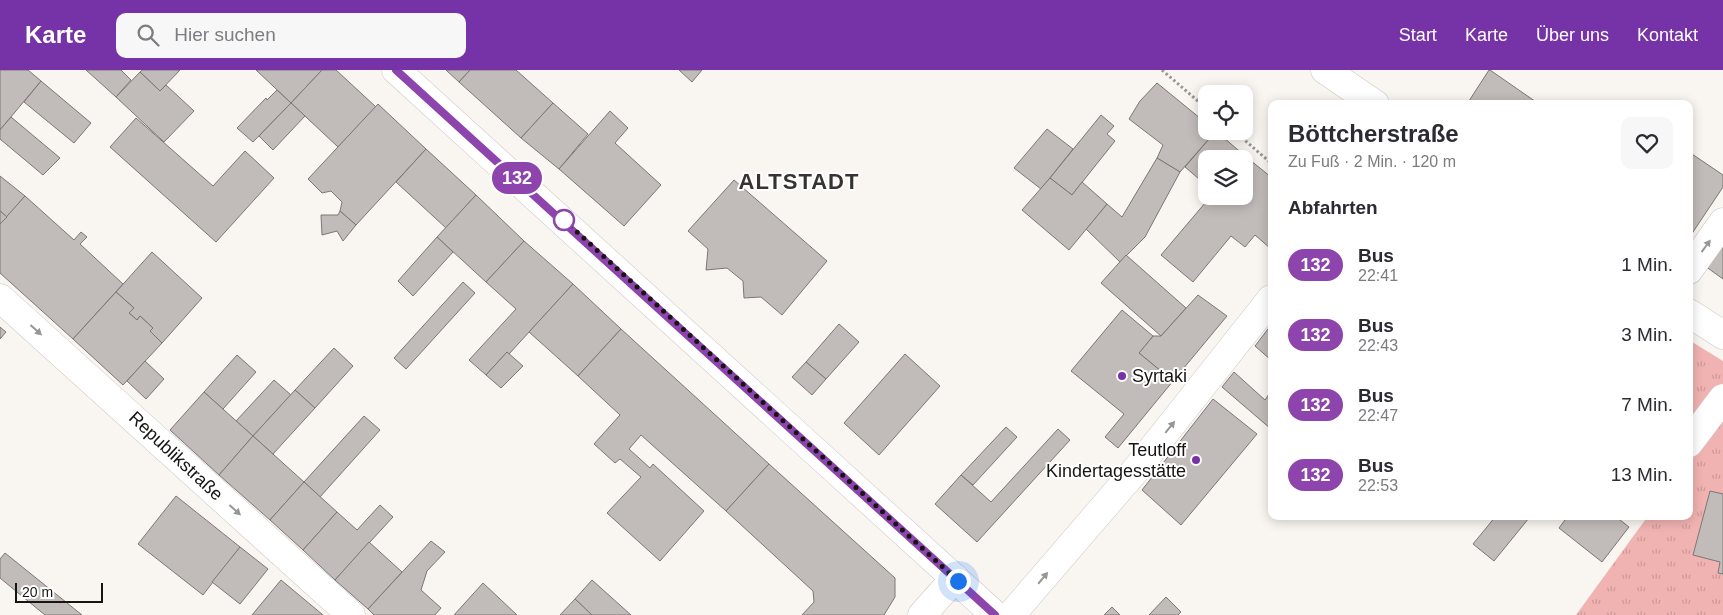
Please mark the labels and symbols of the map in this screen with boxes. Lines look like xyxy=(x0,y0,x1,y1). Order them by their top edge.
line badge: 132 xyxy=(488,162,546,194)
district label: ALTSTADT xyxy=(739,169,859,194)
unlabelled marker xyxy=(553,209,575,231)
one-way arrow xyxy=(1701,239,1711,253)
one-way arrow xyxy=(30,324,42,336)
place label: Syrtaki xyxy=(1132,366,1187,386)
marker: Syrtaki xyxy=(1116,370,1128,382)
street label: Republikstraße xyxy=(125,407,227,505)
one-way arrow xyxy=(1164,420,1175,433)
place label: Teutloff Kindertagesstätte xyxy=(1046,440,1187,481)
marker: Teutloff Kindertagesstätte xyxy=(1190,454,1202,466)
one-way arrow xyxy=(228,504,240,516)
your location xyxy=(946,569,971,594)
one-way arrow xyxy=(1037,572,1048,584)
scale bar xyxy=(15,580,102,603)

